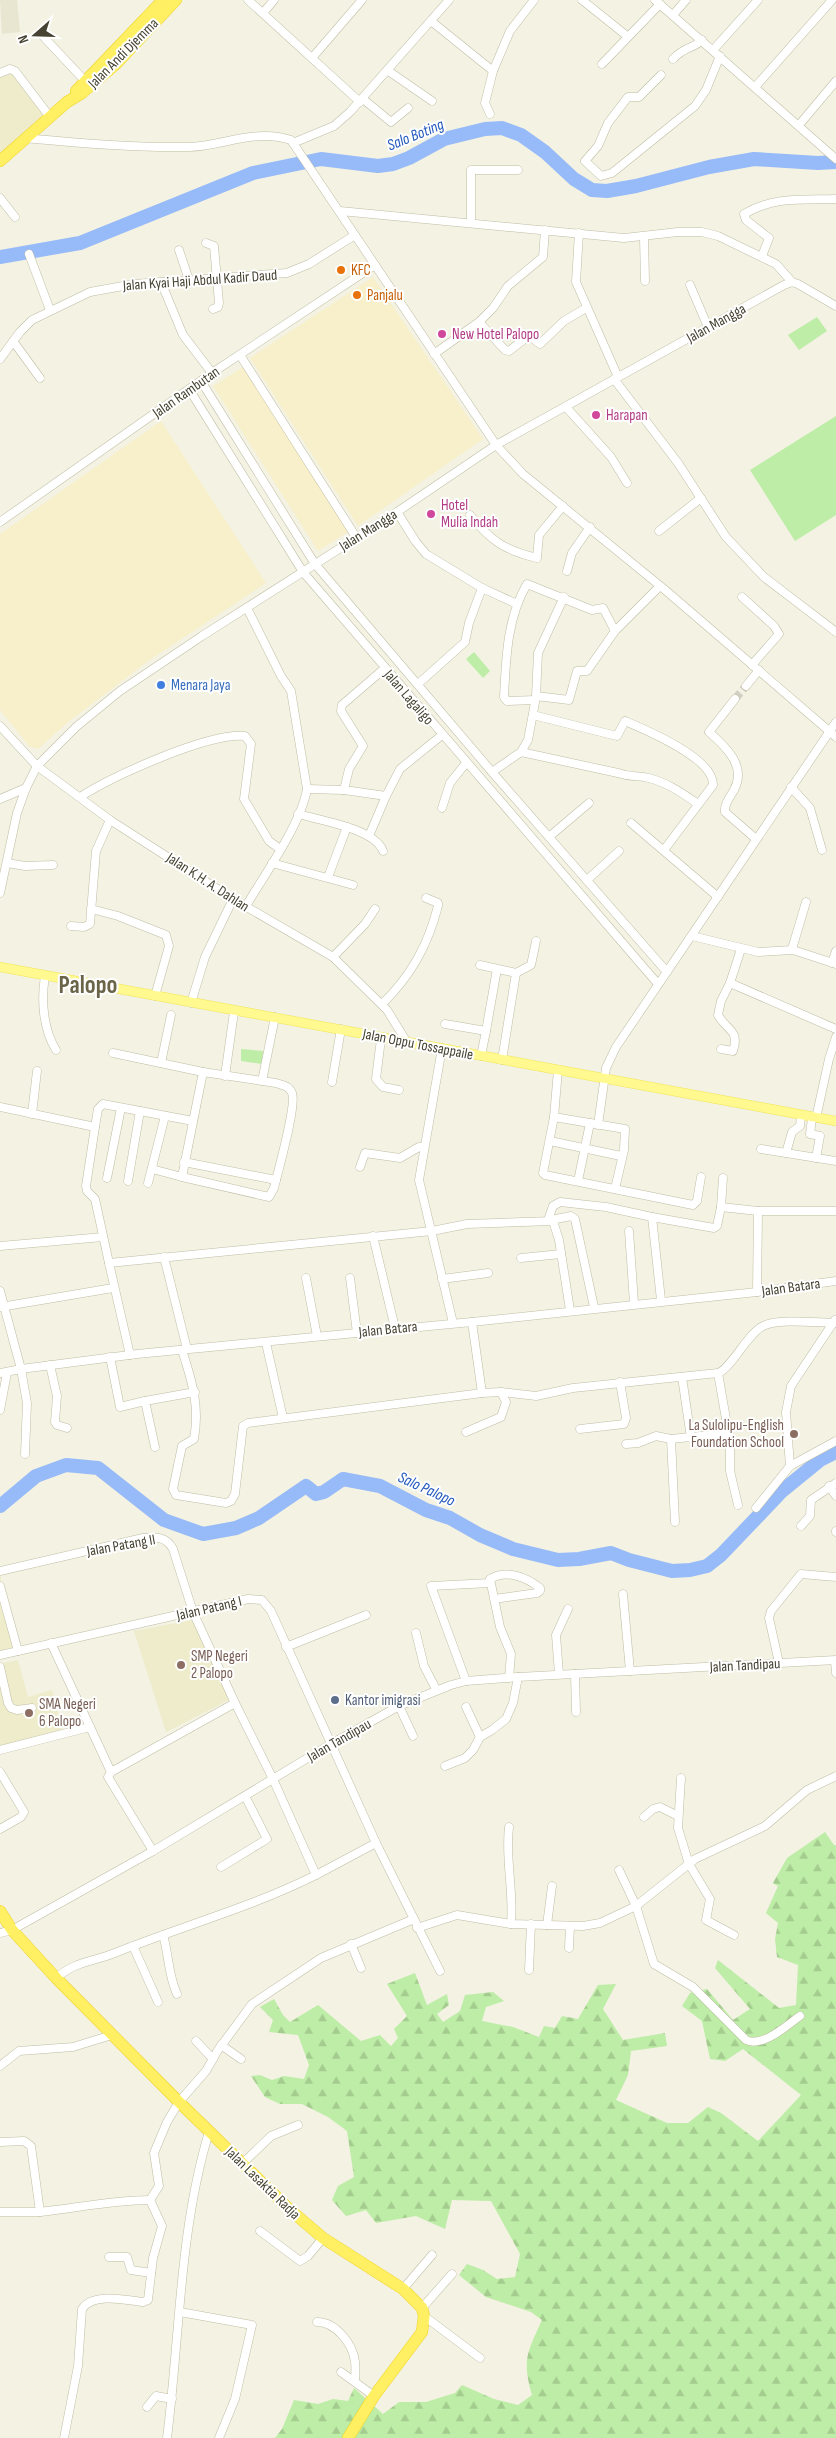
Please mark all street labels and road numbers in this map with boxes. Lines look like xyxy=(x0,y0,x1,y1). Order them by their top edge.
street label: Jalan Andi Djemma xyxy=(83,14,163,93)
street label: Jalan Kyai Haji Abdul Kadir Daud xyxy=(121,266,278,295)
street label: Jalan Mangga xyxy=(682,299,749,348)
street label: Jalan Rambutan xyxy=(148,362,224,423)
street label: Jalan Mangga xyxy=(335,505,401,556)
street label: Jalan Lagaligo xyxy=(379,665,438,729)
street label: Jalan K.H. A. Dahlan xyxy=(162,848,253,916)
street label: Jalan Oppu Tossappaile xyxy=(360,1024,475,1065)
street label: Jalan Batara xyxy=(760,1274,822,1301)
street label: Jalan Batara xyxy=(357,1317,419,1342)
street label: Jalan Patang II xyxy=(84,1530,157,1561)
street label: Jalan Patang I xyxy=(174,1592,244,1625)
street label: Jalan Tandipau xyxy=(708,1654,781,1677)
street label: Jalan Tandipau xyxy=(303,1715,375,1767)
street label: Jalan Lasaktia Radja xyxy=(220,2142,304,2224)

